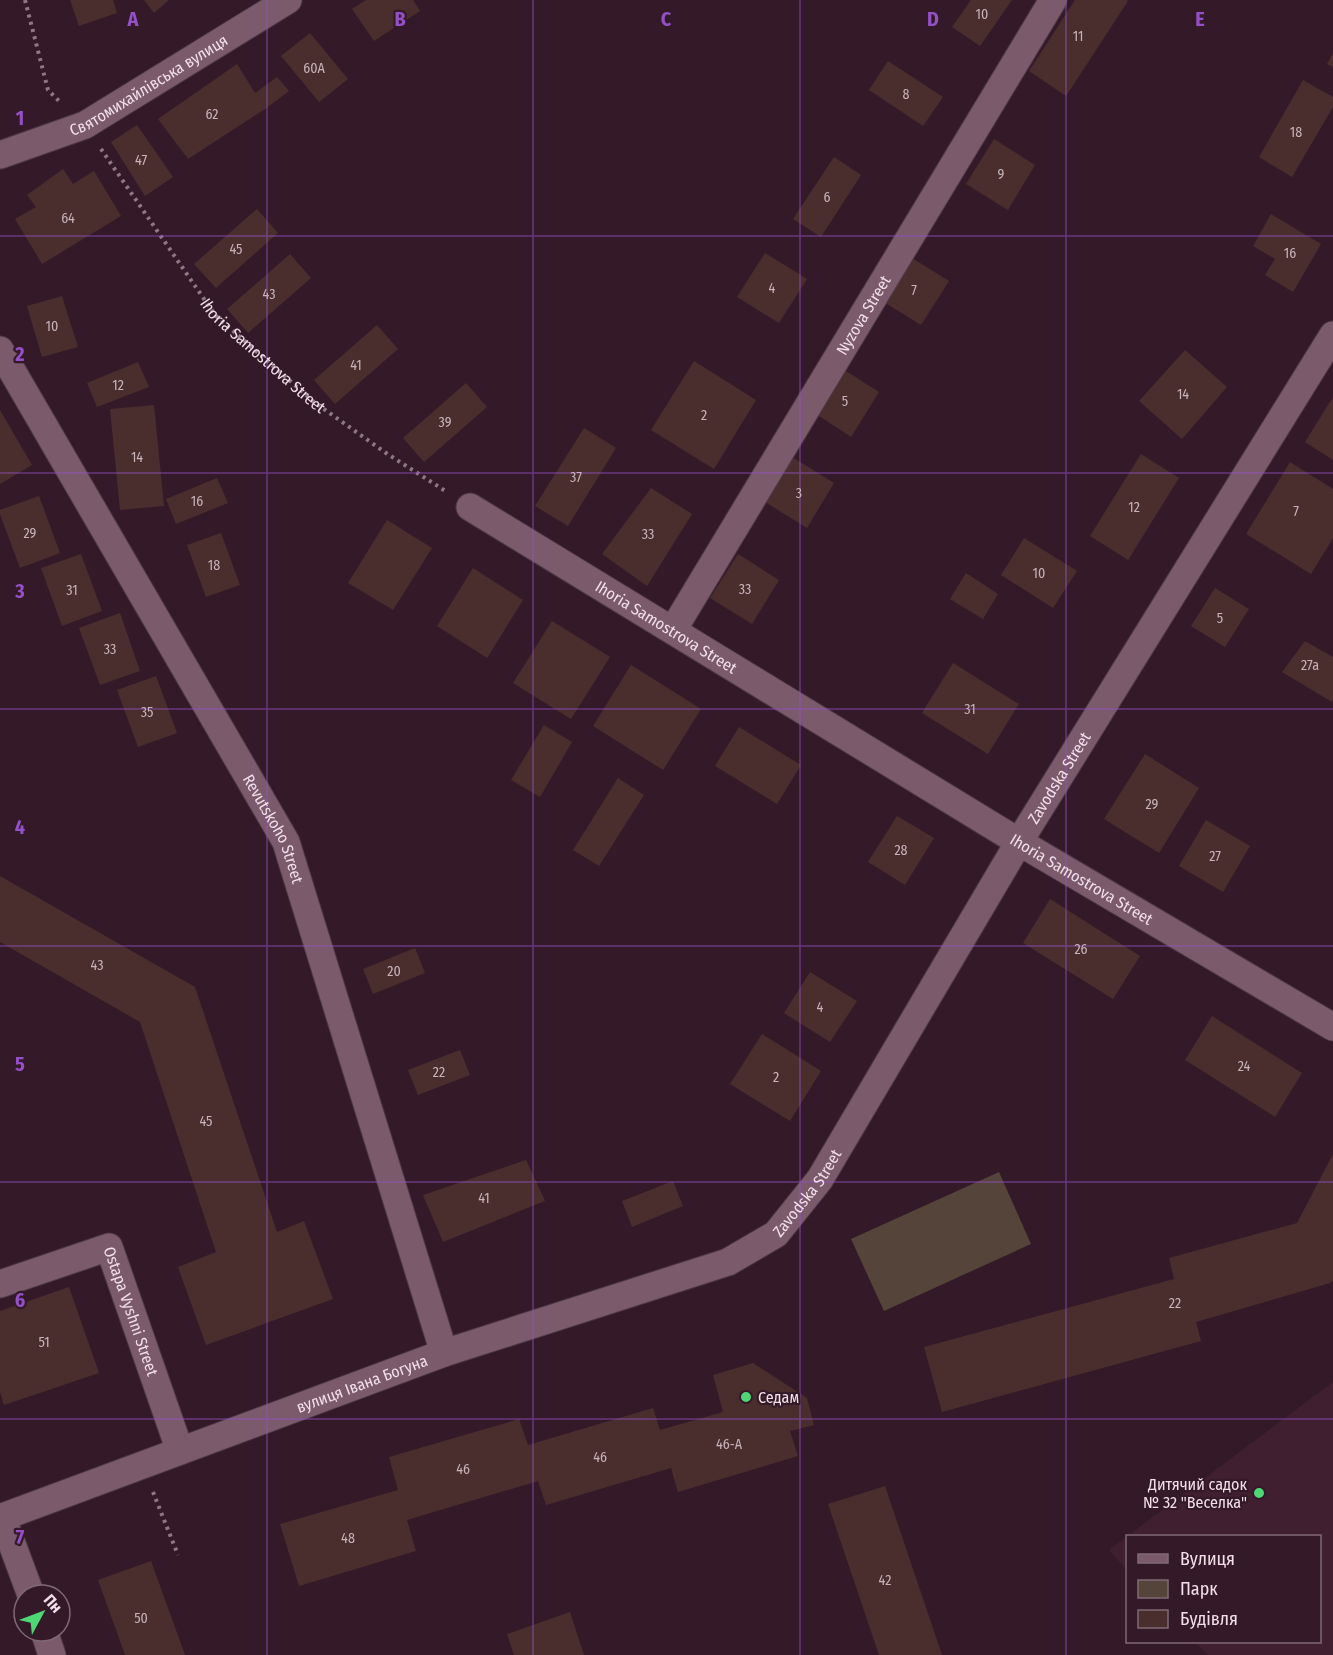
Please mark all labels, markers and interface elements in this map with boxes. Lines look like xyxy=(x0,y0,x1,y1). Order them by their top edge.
house number: 10 xyxy=(976,6,988,23)
text: A xyxy=(127,7,140,31)
text: B xyxy=(394,7,406,31)
text: C xyxy=(661,7,672,31)
text: D xyxy=(927,7,939,31)
text: E xyxy=(1195,7,1205,31)
house number: 11 xyxy=(1073,28,1083,45)
street label: Святомихайлівська вулиця xyxy=(67,31,231,140)
house number: 60А xyxy=(303,60,325,77)
house number: 8 xyxy=(903,86,910,103)
text: 1 xyxy=(16,106,24,130)
house number: 62 xyxy=(206,106,219,123)
house number: 18 xyxy=(1290,124,1302,141)
house number: 47 xyxy=(135,152,147,169)
house number: 9 xyxy=(998,166,1005,183)
house number: 6 xyxy=(824,189,831,206)
house number: 64 xyxy=(61,210,75,227)
house number: 45 xyxy=(229,241,243,258)
house number: 16 xyxy=(1284,245,1296,262)
street label: Nyzova Street xyxy=(832,271,895,358)
house number: 4 xyxy=(769,280,776,297)
house number: 7 xyxy=(911,282,917,299)
house number: 43 xyxy=(263,286,275,303)
street label: Ihoria Samostrova Street xyxy=(196,295,330,418)
house number: 10 xyxy=(46,318,58,335)
text: 2 xyxy=(14,342,25,366)
house number: 41 xyxy=(350,357,362,374)
house number: 12 xyxy=(112,377,124,394)
house number: 14 xyxy=(1177,386,1189,403)
house number: 5 xyxy=(842,393,848,410)
house number: 2 xyxy=(701,407,707,424)
house number: 39 xyxy=(439,414,452,431)
house number: 14 xyxy=(131,449,143,466)
house number: 37 xyxy=(570,469,582,486)
house number: 3 xyxy=(796,485,802,502)
house number: 16 xyxy=(191,493,203,510)
house number: 12 xyxy=(1128,499,1140,516)
house number: 7 xyxy=(1293,503,1299,520)
house number: 29 xyxy=(24,525,37,542)
house number: 33 xyxy=(642,526,654,543)
house number: 18 xyxy=(208,557,220,574)
house number: 10 xyxy=(1033,565,1045,582)
street label: Ihoria Samostrova Street xyxy=(592,577,741,678)
text: 3 xyxy=(14,579,25,603)
house number: 33 xyxy=(739,581,751,598)
house number: 31 xyxy=(66,582,78,599)
house number: 5 xyxy=(1217,610,1223,627)
house number: 33 xyxy=(104,641,116,658)
house number: 27а xyxy=(1301,657,1319,674)
house number: 31 xyxy=(964,701,976,718)
house number: 35 xyxy=(141,704,153,721)
street label: Zavodska Street xyxy=(1024,728,1095,827)
street label: Revutskoho Street xyxy=(239,771,307,887)
house number: 29 xyxy=(1146,796,1159,813)
text: 4 xyxy=(15,815,25,839)
street label: Ihoria Samostrova Street xyxy=(1007,830,1157,929)
house number: 28 xyxy=(894,842,908,859)
house number: 27 xyxy=(1209,848,1221,865)
house number: 26 xyxy=(1074,941,1088,958)
house number: 43 xyxy=(91,957,103,974)
house number: 20 xyxy=(387,963,401,980)
house number: 4 xyxy=(817,999,824,1016)
text: 5 xyxy=(15,1052,25,1076)
house number: 24 xyxy=(1238,1058,1251,1075)
house number: 22 xyxy=(433,1064,445,1081)
house number: 2 xyxy=(773,1069,779,1086)
house number: 45 xyxy=(199,1113,213,1130)
street label: Zavodska Street xyxy=(769,1145,846,1241)
house number: 41 xyxy=(478,1190,490,1207)
street label: Ostapa Vyshni Street xyxy=(100,1244,162,1379)
text: 6 xyxy=(15,1288,25,1312)
house number: 22 xyxy=(1169,1295,1181,1312)
house number: 51 xyxy=(38,1334,50,1351)
street label: вулиця Івана Богуна xyxy=(294,1351,430,1417)
place label: Седам xyxy=(758,1388,799,1407)
marker: Седам xyxy=(739,1390,753,1404)
house number: 46-А xyxy=(716,1436,743,1453)
house number: 46 xyxy=(593,1449,607,1466)
house number: 46 xyxy=(456,1461,470,1478)
place label: Дитячий садок № 32 "Веселка" xyxy=(1143,1475,1247,1512)
marker: Дитячий садок № 32 "Веселка" xyxy=(1252,1486,1266,1500)
text: 7 xyxy=(16,1525,25,1549)
house number: 48 xyxy=(341,1530,355,1547)
legend xyxy=(1126,1535,1321,1643)
text: Вулиця xyxy=(1180,1548,1235,1570)
house number: 42 xyxy=(879,1572,891,1589)
text: Парк xyxy=(1180,1578,1218,1600)
north arrow xyxy=(12,1583,72,1643)
text: Пн xyxy=(40,1590,66,1617)
text: Будівля xyxy=(1180,1608,1238,1630)
house number: 50 xyxy=(134,1610,148,1627)

